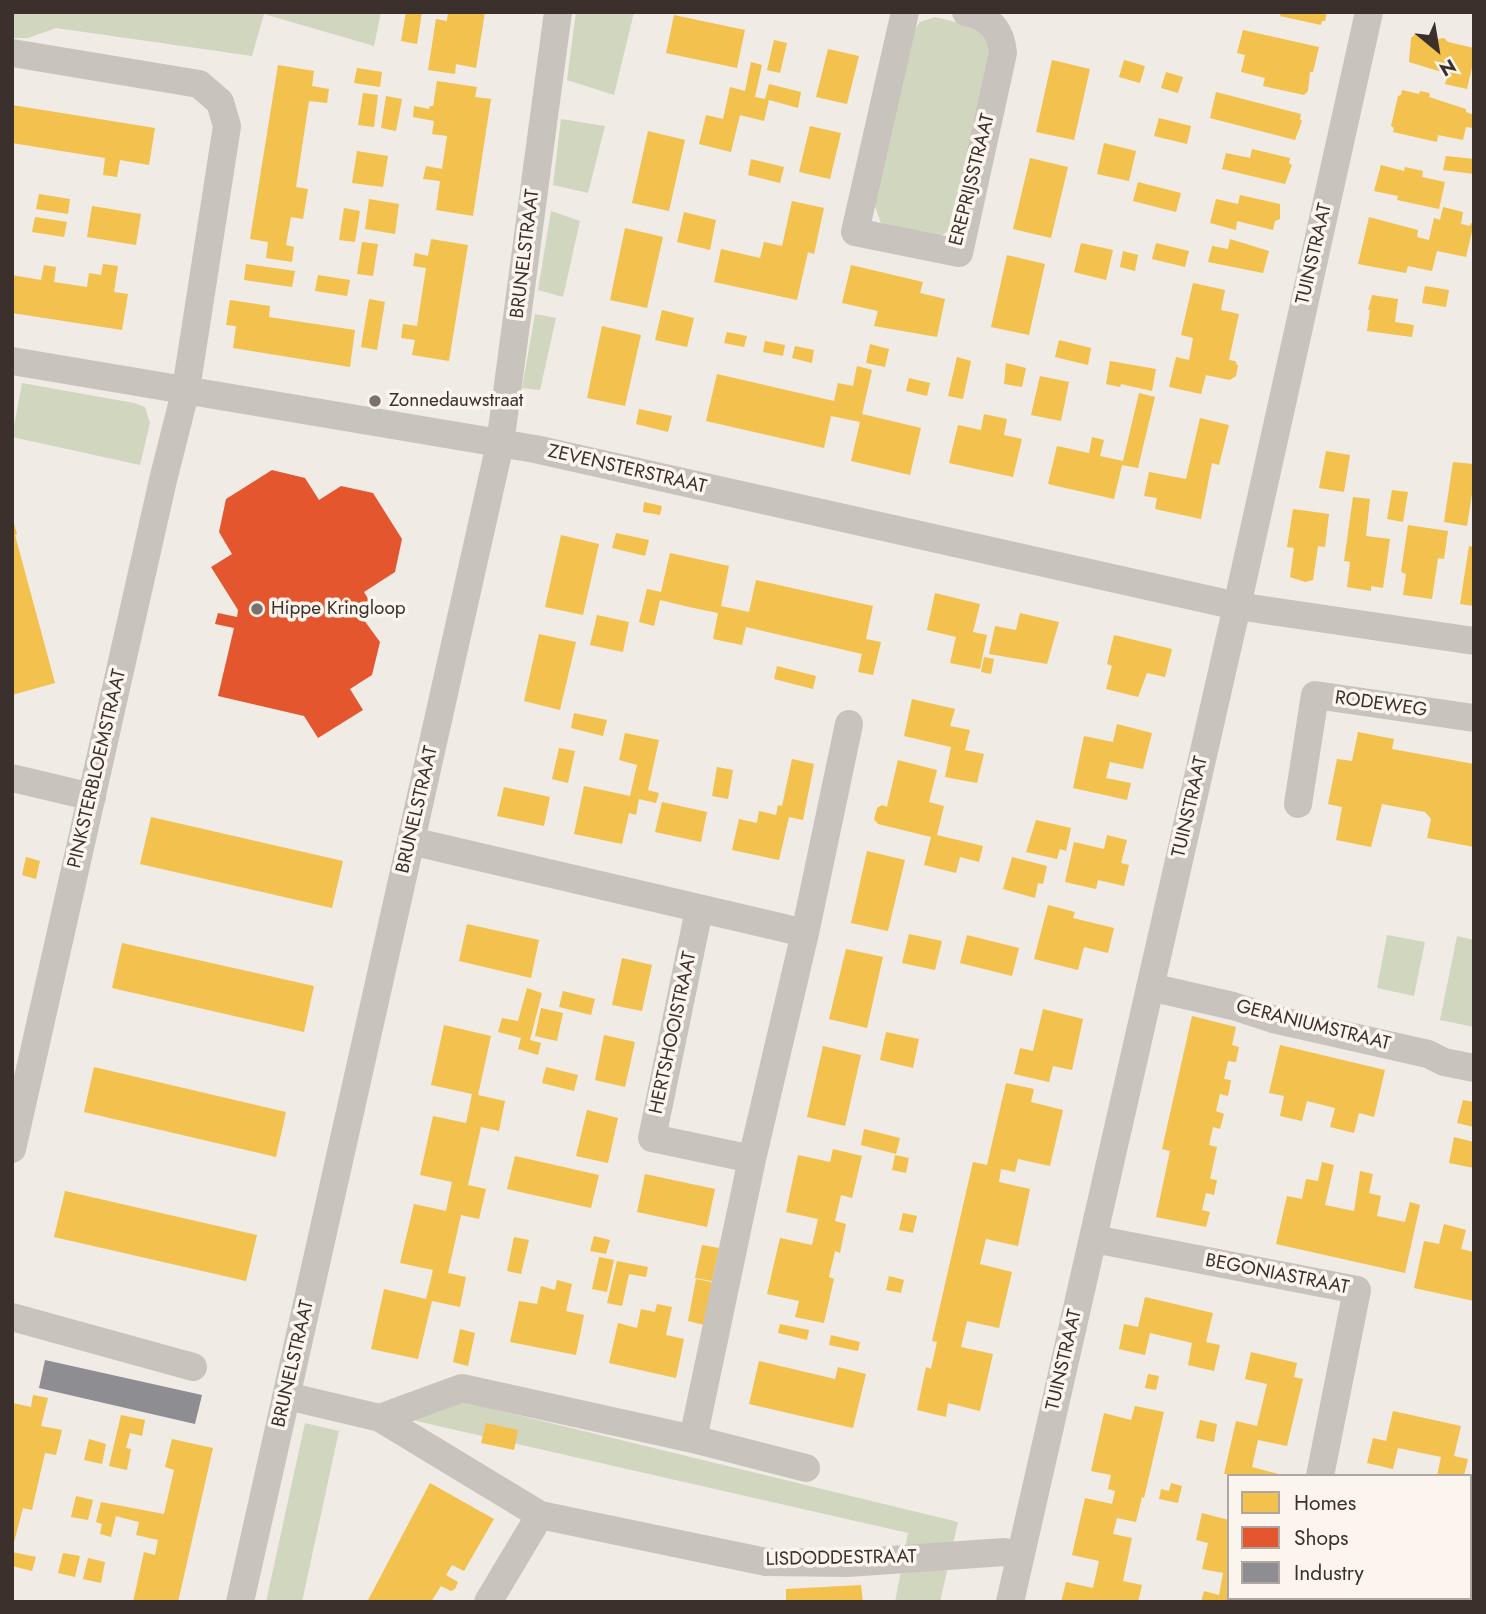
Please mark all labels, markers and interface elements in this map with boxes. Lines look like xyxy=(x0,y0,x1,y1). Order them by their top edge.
north arrow xyxy=(1402,14,1472,84)
text: N xyxy=(1434,52,1461,83)
street label: EREPRIJSSTRAAT xyxy=(946,112,1000,248)
street label: BRUNELSTRAAT xyxy=(507,188,545,320)
street label: TUINSTRAAT xyxy=(1292,201,1338,307)
place label: Zonnedauwstraat xyxy=(389,390,523,412)
marker: Zonnedauwstraat xyxy=(367,393,383,409)
street label: ZEVENSTERSTRAAT xyxy=(546,441,708,499)
place label: Hippe Kringloop xyxy=(271,598,406,620)
marker: Hippe Kringloop xyxy=(249,601,265,617)
street label: PINKSTERBLOEMSTRAAT xyxy=(64,667,132,871)
street label: RODEWEG xyxy=(1333,687,1429,723)
street label: BRUNELSTRAAT xyxy=(392,744,444,876)
street label: TUINSTRAAT xyxy=(1168,754,1214,860)
street label: HERTSHOOISTRAAT xyxy=(646,950,702,1116)
street label: GERANIUMSTRAAT xyxy=(1234,996,1392,1056)
street label: BEGONIASTRAAT xyxy=(1203,1250,1351,1300)
street label: BRUNELSTRAAT xyxy=(268,1298,320,1430)
street label: TUINSTRAAT xyxy=(1042,1307,1088,1413)
legend xyxy=(1227,1474,1472,1600)
text: Homes xyxy=(1294,1488,1356,1518)
text: Shops xyxy=(1294,1523,1348,1553)
street label: LISDODDESTRAAT xyxy=(765,1546,917,1572)
text: Industry xyxy=(1294,1558,1364,1588)

